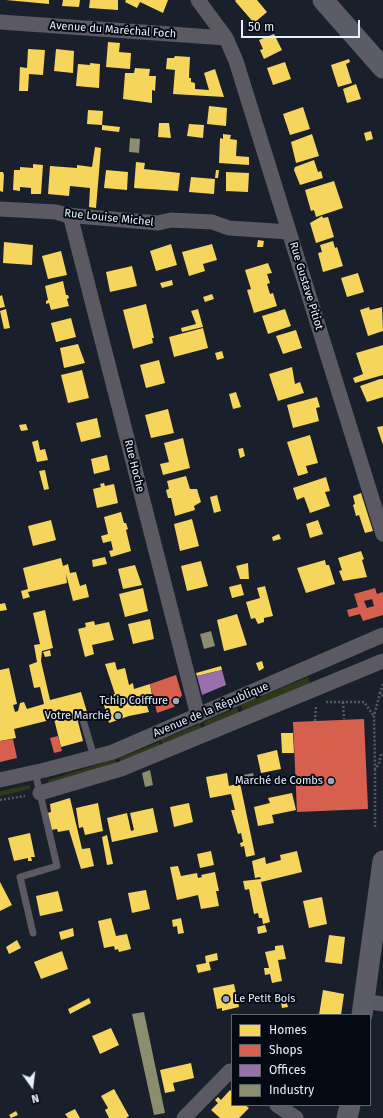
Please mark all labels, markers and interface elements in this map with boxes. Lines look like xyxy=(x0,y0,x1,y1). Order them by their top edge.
scale bar xyxy=(243,12,362,38)
street label: Avenue du Maréchal Foch xyxy=(49,19,177,41)
text: 50 m xyxy=(248,20,274,34)
street label: Rue Louise Michel xyxy=(64,207,154,229)
street label: Rue Gustave Pitiot xyxy=(286,240,326,332)
street label: Rue Hoche xyxy=(121,438,147,494)
street label: Avenue de la République xyxy=(151,680,271,740)
place label: Tchip Coiffure xyxy=(100,694,168,708)
marker: Tchip Coiffure xyxy=(171,696,181,706)
place label: Votre Marché xyxy=(45,709,110,723)
marker: Votre Marché xyxy=(113,711,123,721)
place label: Marché de Combs xyxy=(235,774,323,788)
marker: Marché de Combs xyxy=(326,776,336,786)
place label: Le Petit Bois xyxy=(234,992,295,1006)
marker: Le Petit Bois xyxy=(221,994,231,1004)
legend xyxy=(231,1014,371,1106)
text: Homes xyxy=(269,1023,307,1037)
text: Shops xyxy=(269,1043,302,1057)
text: Offices xyxy=(269,1063,306,1077)
north arrow xyxy=(12,1066,52,1106)
text: Industry xyxy=(269,1083,314,1097)
text: N xyxy=(30,1091,40,1105)

